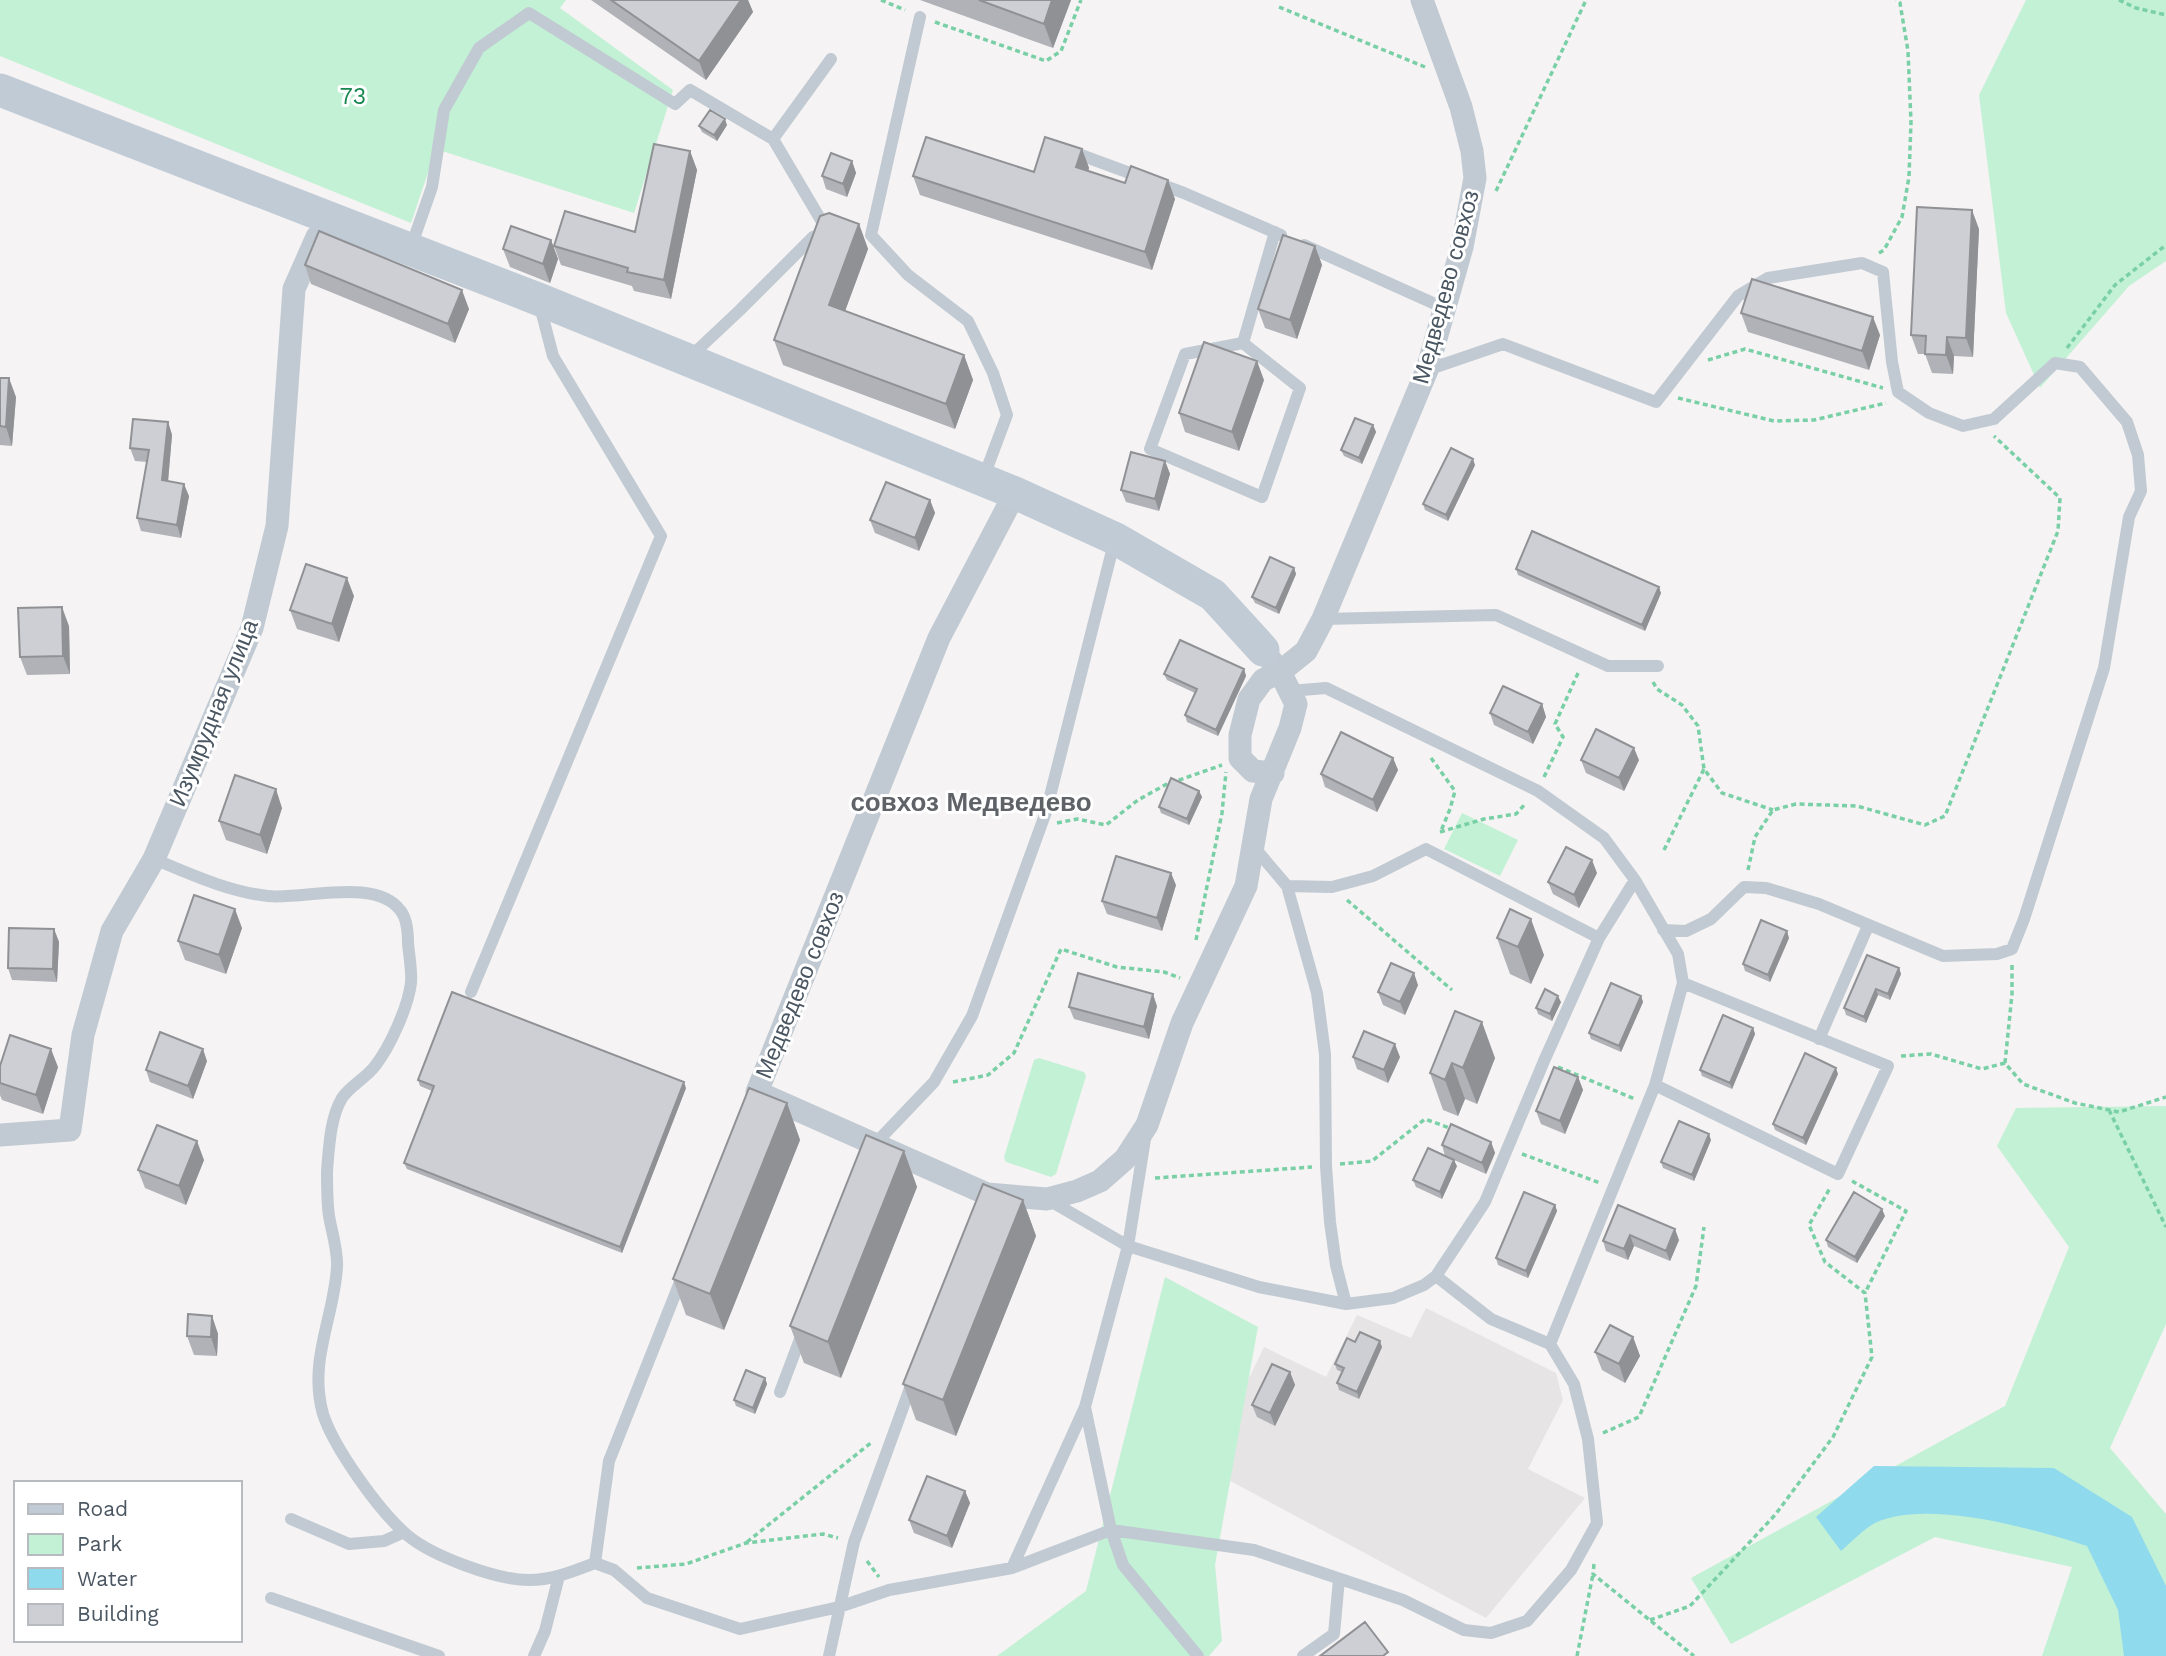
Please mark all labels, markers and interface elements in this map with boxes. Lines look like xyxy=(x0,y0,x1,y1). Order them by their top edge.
park label: 73 xyxy=(340,83,366,110)
street label: Медведево совхоз xyxy=(1407,187,1485,387)
street label: Изумрудная улица xyxy=(164,615,264,811)
district label: совхоз Медведево xyxy=(850,787,1092,817)
street label: Медведево совхоз xyxy=(750,888,850,1082)
legend xyxy=(14,1481,242,1642)
text: Road xyxy=(77,1496,128,1521)
text: Park xyxy=(77,1531,122,1556)
text: Water xyxy=(77,1566,138,1591)
text: Building xyxy=(77,1601,159,1626)

